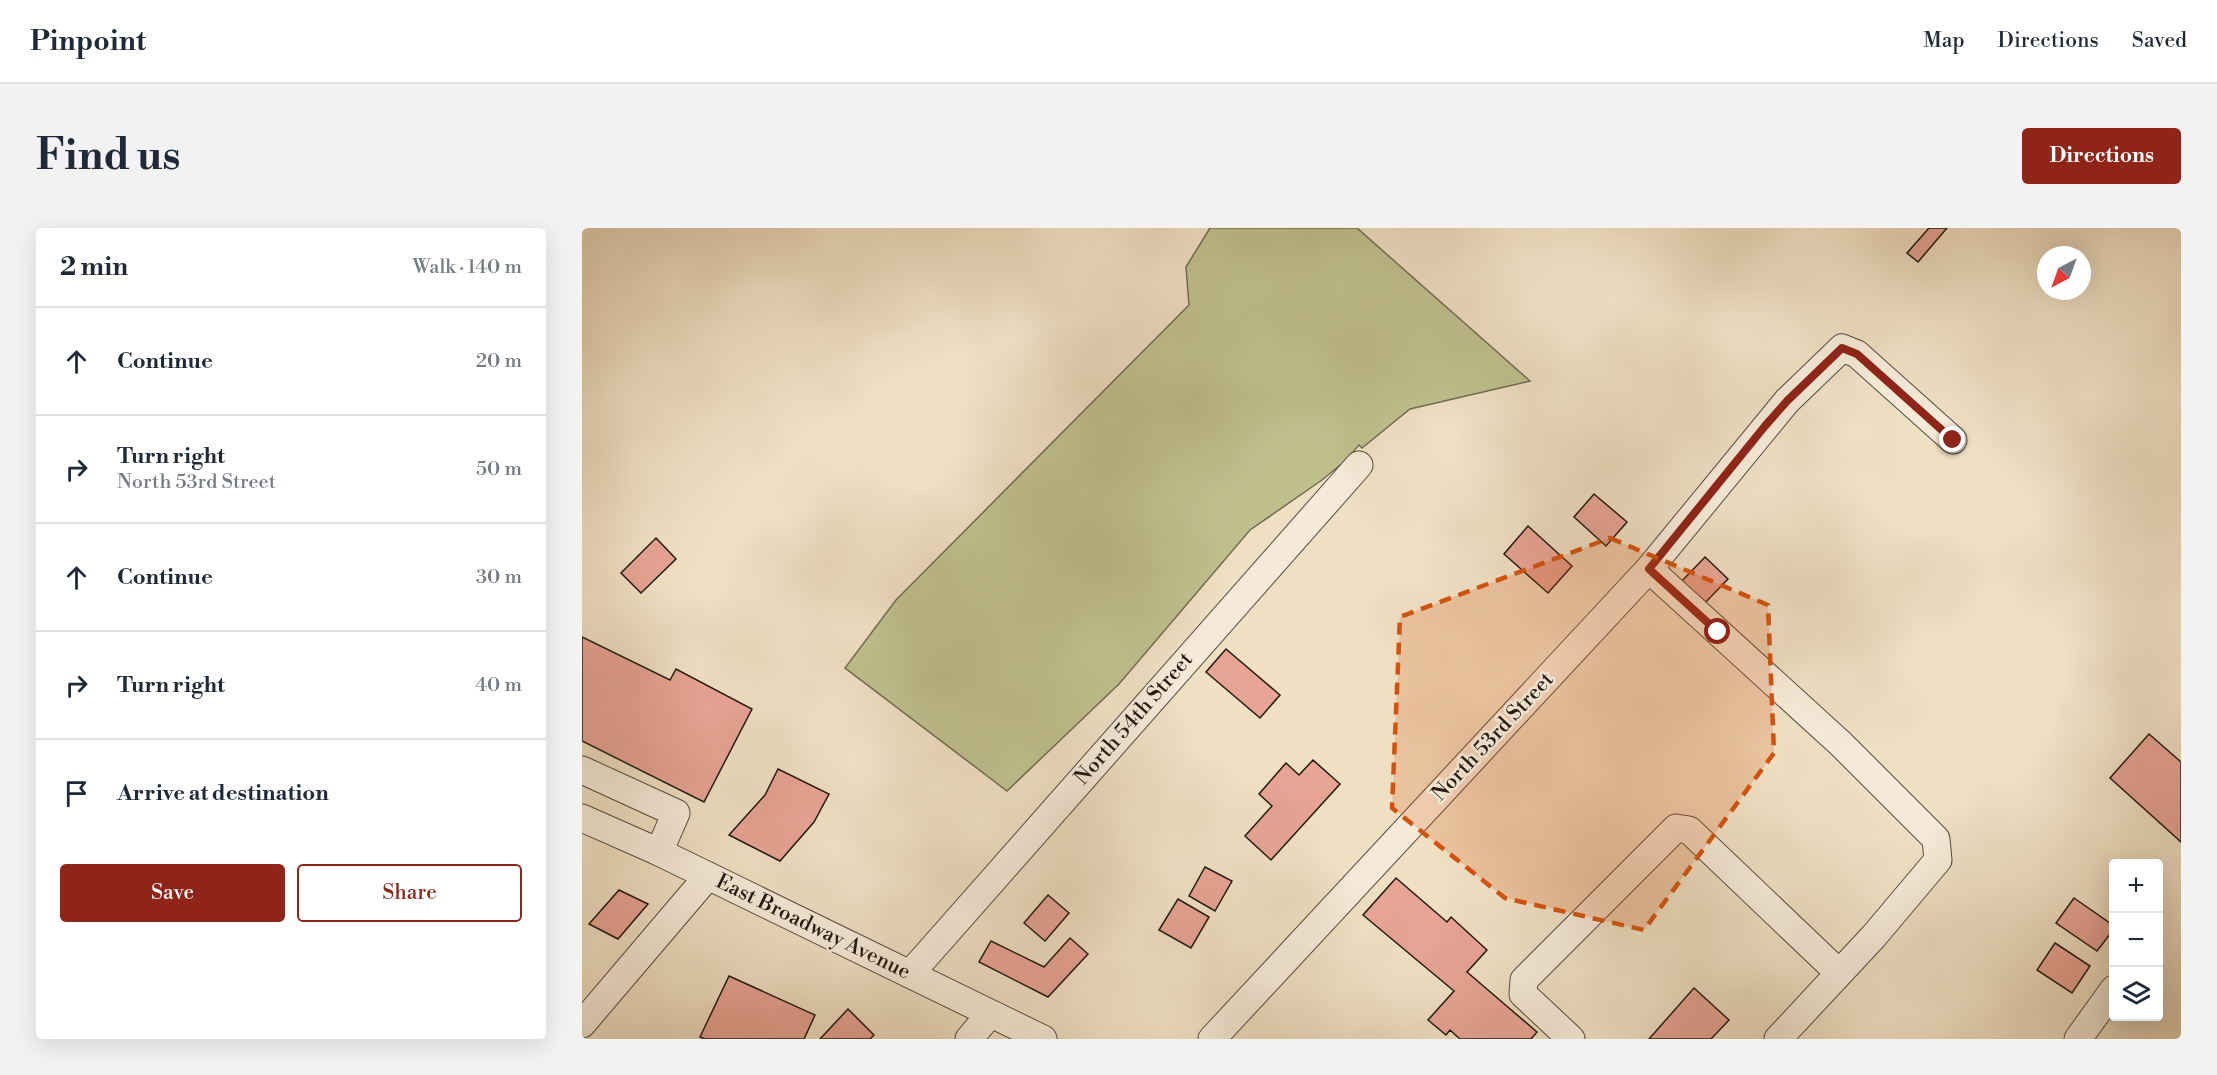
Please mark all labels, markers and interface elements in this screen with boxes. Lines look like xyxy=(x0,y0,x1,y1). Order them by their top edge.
text: Pinpoint xyxy=(30,24,146,59)
text: Map xyxy=(1923,28,1965,54)
text: Directions xyxy=(1998,28,2099,54)
text: Saved xyxy=(2132,28,2187,54)
button: Directions xyxy=(2022,128,2181,184)
text: Find us xyxy=(36,130,180,183)
north arrow xyxy=(2037,246,2091,300)
text: 2 min xyxy=(60,251,128,283)
text: Walk · 140 m xyxy=(412,255,522,280)
icon: ahead xyxy=(60,345,93,378)
text: Continue xyxy=(117,348,213,375)
text: 20 m xyxy=(476,349,522,374)
route end xyxy=(1939,426,1965,452)
text: Turn right xyxy=(117,443,225,470)
icon: right xyxy=(60,453,93,486)
text: 50 m xyxy=(476,457,522,482)
text: North 53rd Street xyxy=(117,470,276,495)
icon: ahead xyxy=(60,561,93,594)
text: Continue xyxy=(117,564,213,591)
text: 30 m xyxy=(476,565,522,590)
route start xyxy=(1704,618,1730,644)
street label: North 54th Street xyxy=(1069,647,1199,791)
street label: North 53rd Street xyxy=(1427,667,1560,807)
icon: right xyxy=(60,669,93,702)
text: Turn right xyxy=(117,672,225,699)
text: 40 m xyxy=(475,673,522,698)
icon: arrive xyxy=(60,777,93,810)
text: Arrive at destination xyxy=(117,780,329,807)
map controls xyxy=(2109,859,2163,1021)
button: + xyxy=(2109,859,2163,913)
button: Save xyxy=(60,864,285,922)
button: Share xyxy=(297,864,522,922)
street label: East Broadway Avenue xyxy=(711,869,915,985)
button: − xyxy=(2109,913,2163,967)
button: layers xyxy=(2109,967,2163,1021)

